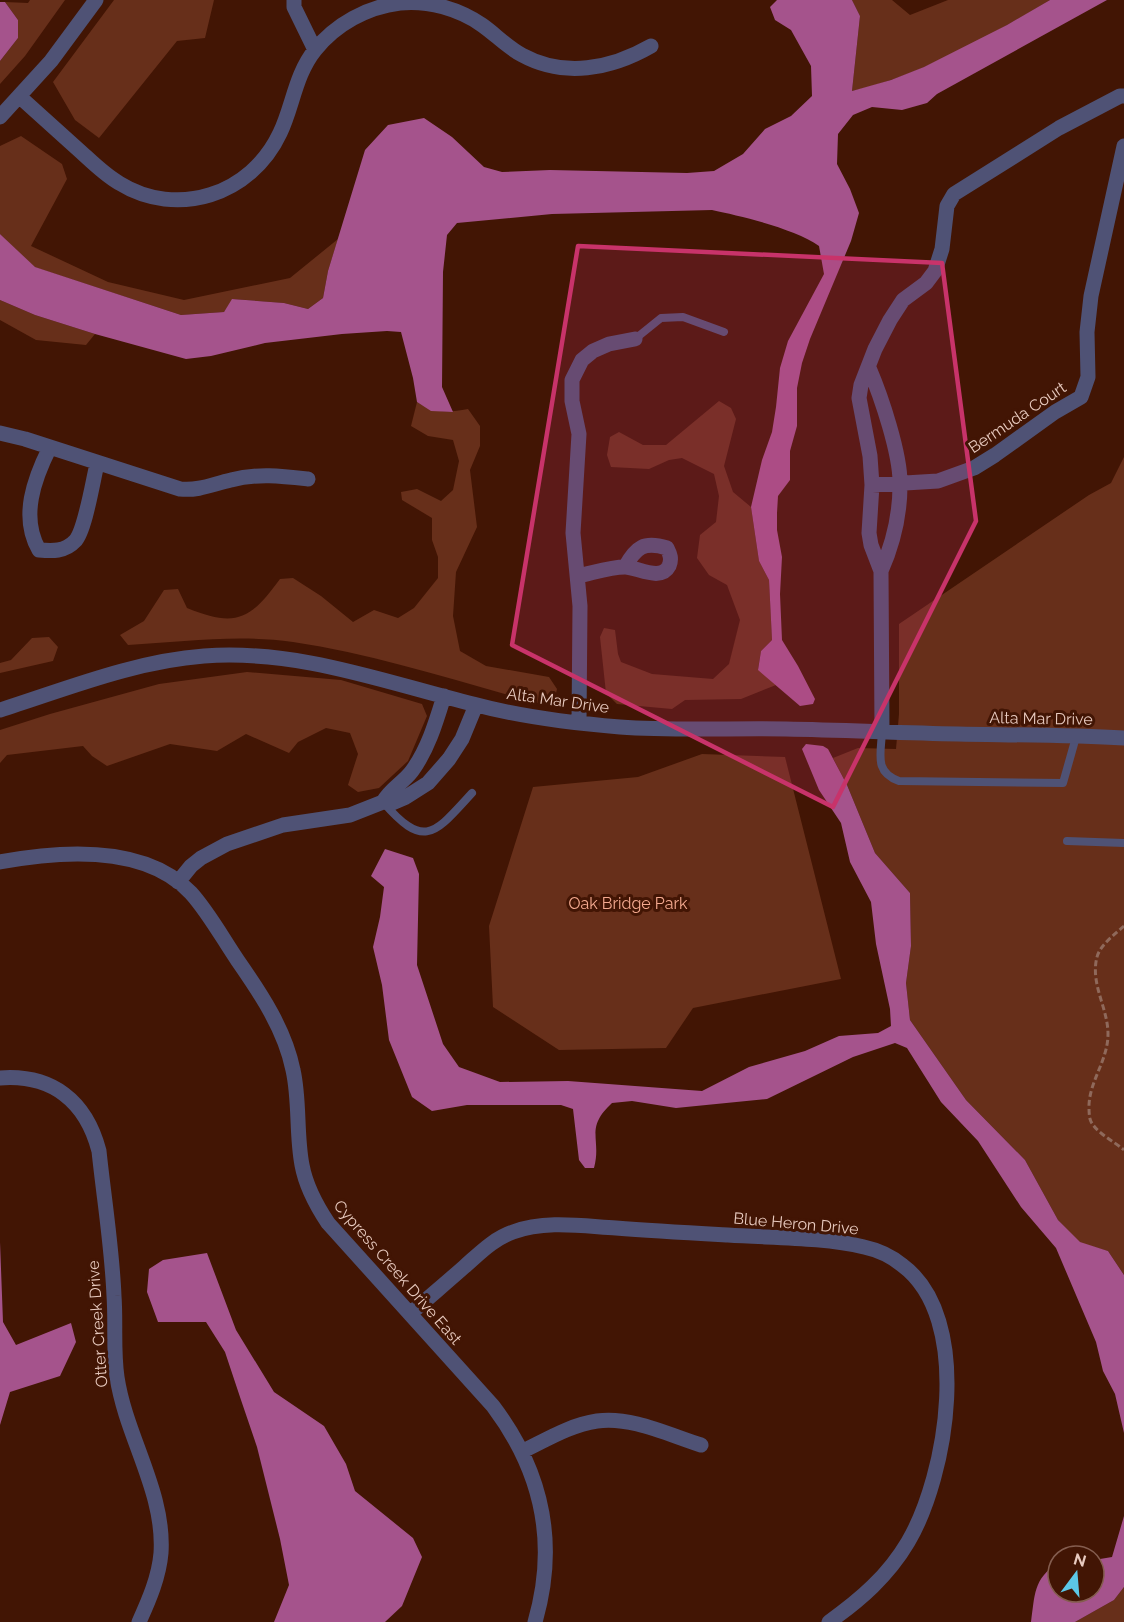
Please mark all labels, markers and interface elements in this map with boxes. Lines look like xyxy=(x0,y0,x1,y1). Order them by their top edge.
street label: Bermuda Court xyxy=(965,377,1070,457)
street label: Alta Mar Drive xyxy=(505,684,610,717)
street label: Alta Mar Drive xyxy=(989,708,1093,729)
park label: Oak Bridge Park xyxy=(569,894,688,913)
street label: Cypress Creek Drive East xyxy=(330,1196,466,1349)
street label: Blue Heron Drive xyxy=(733,1209,859,1238)
street label: Otter Creek Drive xyxy=(84,1260,111,1388)
north arrow xyxy=(1046,1544,1106,1604)
text: N xyxy=(1072,1549,1088,1571)

